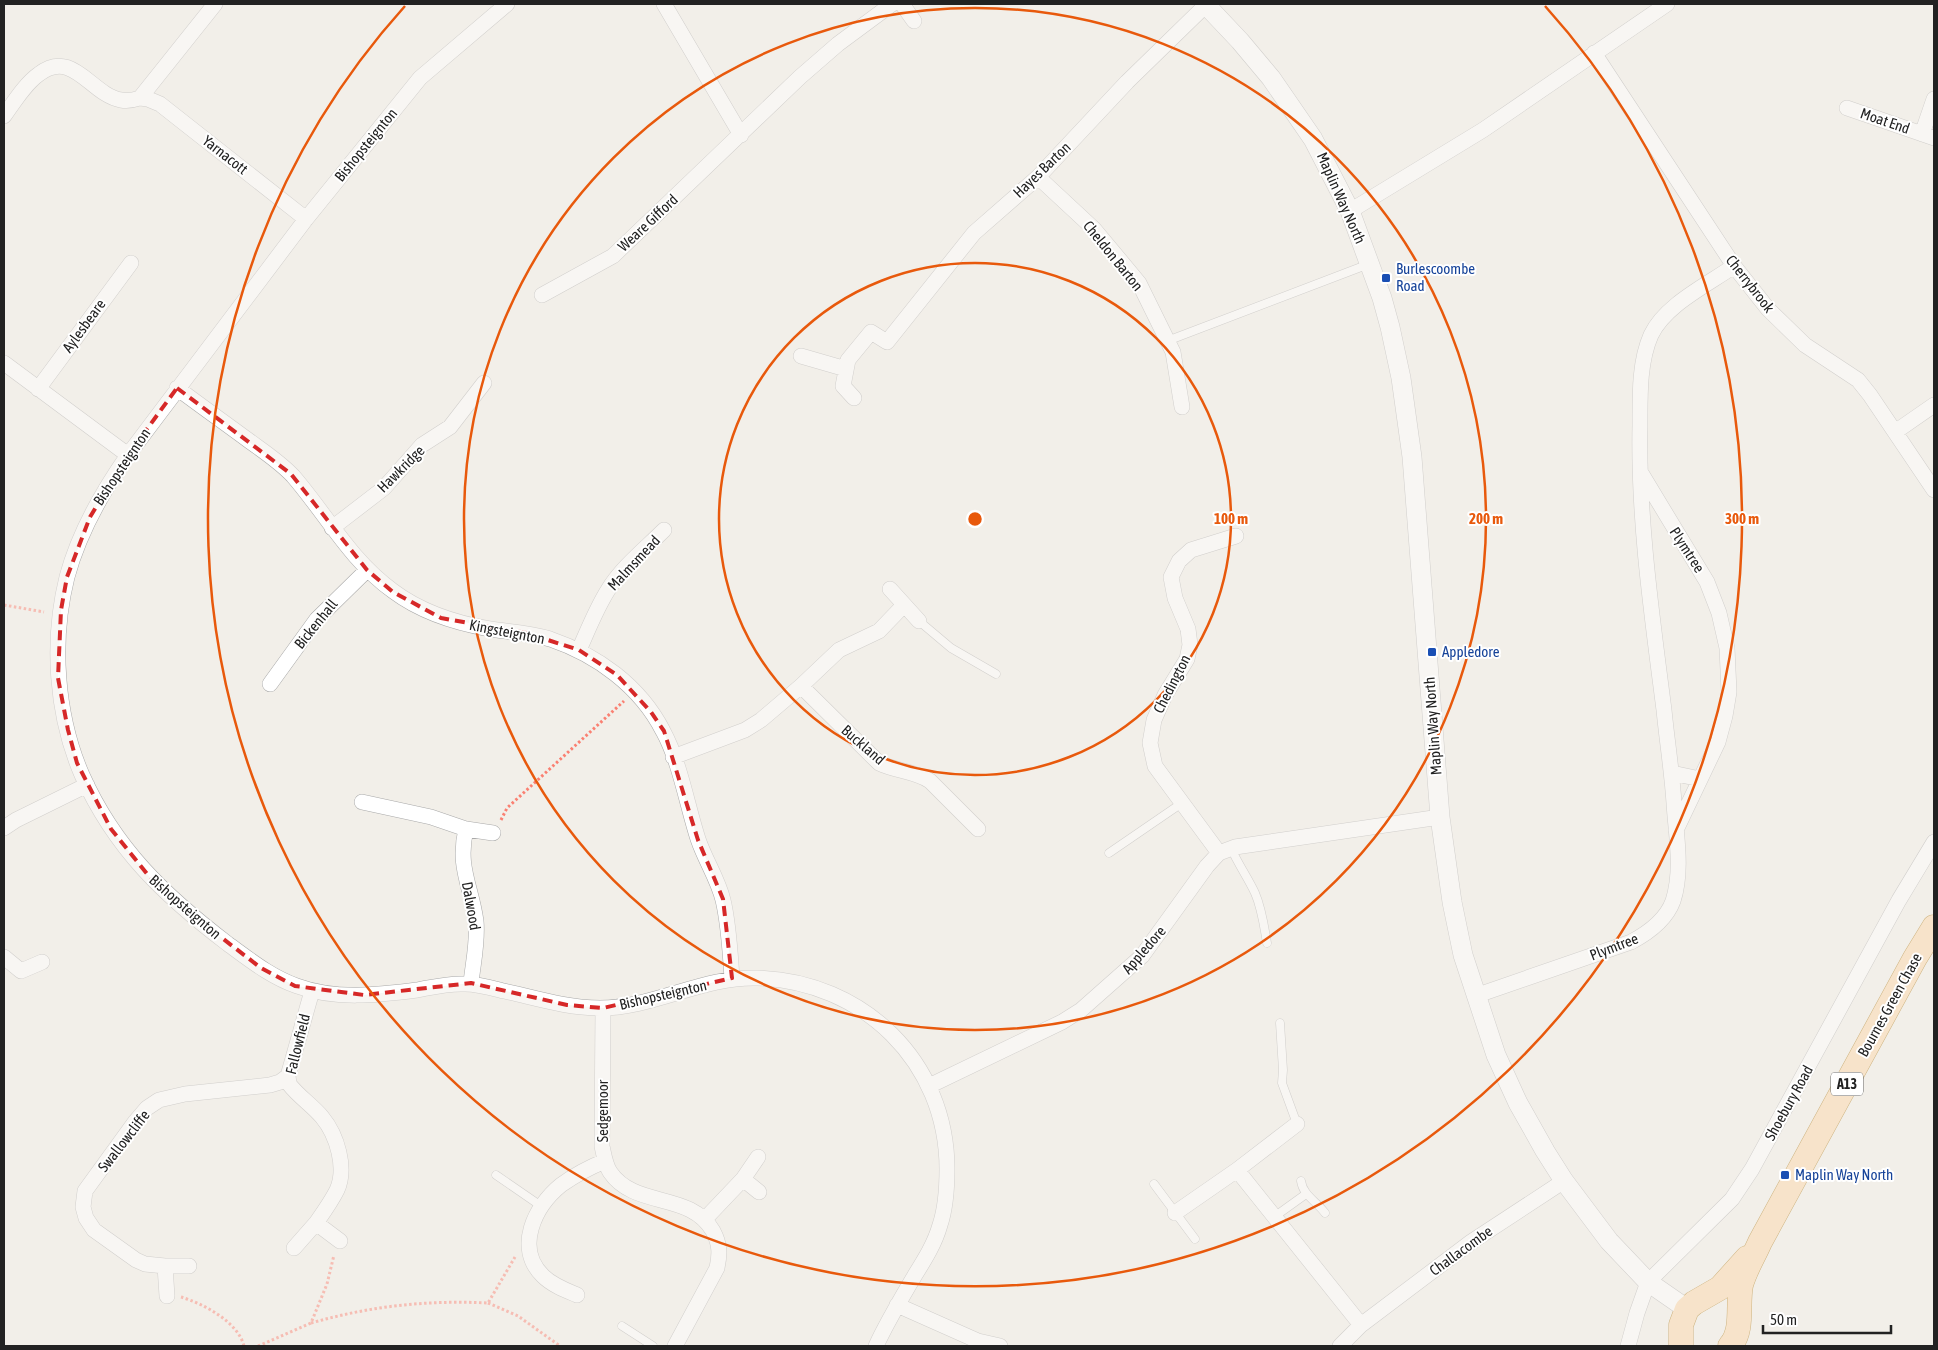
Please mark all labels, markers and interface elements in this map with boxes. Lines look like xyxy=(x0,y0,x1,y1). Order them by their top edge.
street label: Moat End xyxy=(1858,104,1912,137)
street label: Bishopsteignton xyxy=(331,105,400,185)
street label: Yarnacott xyxy=(199,132,251,178)
street label: Hayes Barton xyxy=(1010,138,1074,201)
street label: Maplin Way North xyxy=(1314,149,1369,246)
street label: Weare Gifford xyxy=(614,191,681,255)
street label: Cheldon Barton xyxy=(1080,217,1147,294)
street label: Cherrybrook xyxy=(1723,252,1778,316)
place label: Burlescoombe Road xyxy=(1396,260,1475,294)
marker: Burlescoombe Road xyxy=(1380,272,1392,284)
street label: Aylesbeare xyxy=(59,296,109,356)
street label: Bishopsteignton xyxy=(90,425,154,508)
street label: Hawkridge xyxy=(374,442,428,496)
centre of rings xyxy=(966,510,984,528)
text: 100 m xyxy=(1214,510,1248,527)
text: 200 m xyxy=(1469,510,1503,527)
text: 300 m xyxy=(1725,510,1759,527)
street label: Plymtree xyxy=(1667,524,1708,576)
street label: Malmsmead xyxy=(604,532,663,594)
street label: Bickenhall xyxy=(291,596,341,652)
street label: Kingsteignton xyxy=(468,616,546,647)
place label: Appledore xyxy=(1442,643,1500,660)
marker: Appledore xyxy=(1426,646,1438,658)
street label: Chedington xyxy=(1150,652,1194,716)
street label: Maplin Way North xyxy=(1421,676,1444,776)
street label: Buckland xyxy=(838,721,888,768)
street label: Bishopsteignton xyxy=(146,871,225,942)
street label: Dalwood xyxy=(459,880,484,932)
street label: Appledore xyxy=(1118,922,1169,977)
street label: Plymtree xyxy=(1587,929,1641,964)
street label: Bournes Green Chase xyxy=(1854,950,1925,1059)
street label: Bishopsteignton xyxy=(617,976,708,1013)
street label: Fallowfield xyxy=(282,1012,313,1076)
street label: Shoebury Road xyxy=(1761,1062,1816,1143)
road number: A13 xyxy=(1831,1072,1863,1096)
street label: Sedgemoor xyxy=(594,1079,611,1142)
street label: Swallowcliffe xyxy=(94,1106,153,1175)
place label: Maplin Way North xyxy=(1795,1166,1893,1183)
marker: Maplin Way North xyxy=(1779,1169,1791,1181)
street label: Challacombe xyxy=(1426,1222,1495,1279)
scale bar xyxy=(1763,1302,1890,1334)
text: 50 m xyxy=(1770,1311,1797,1328)

